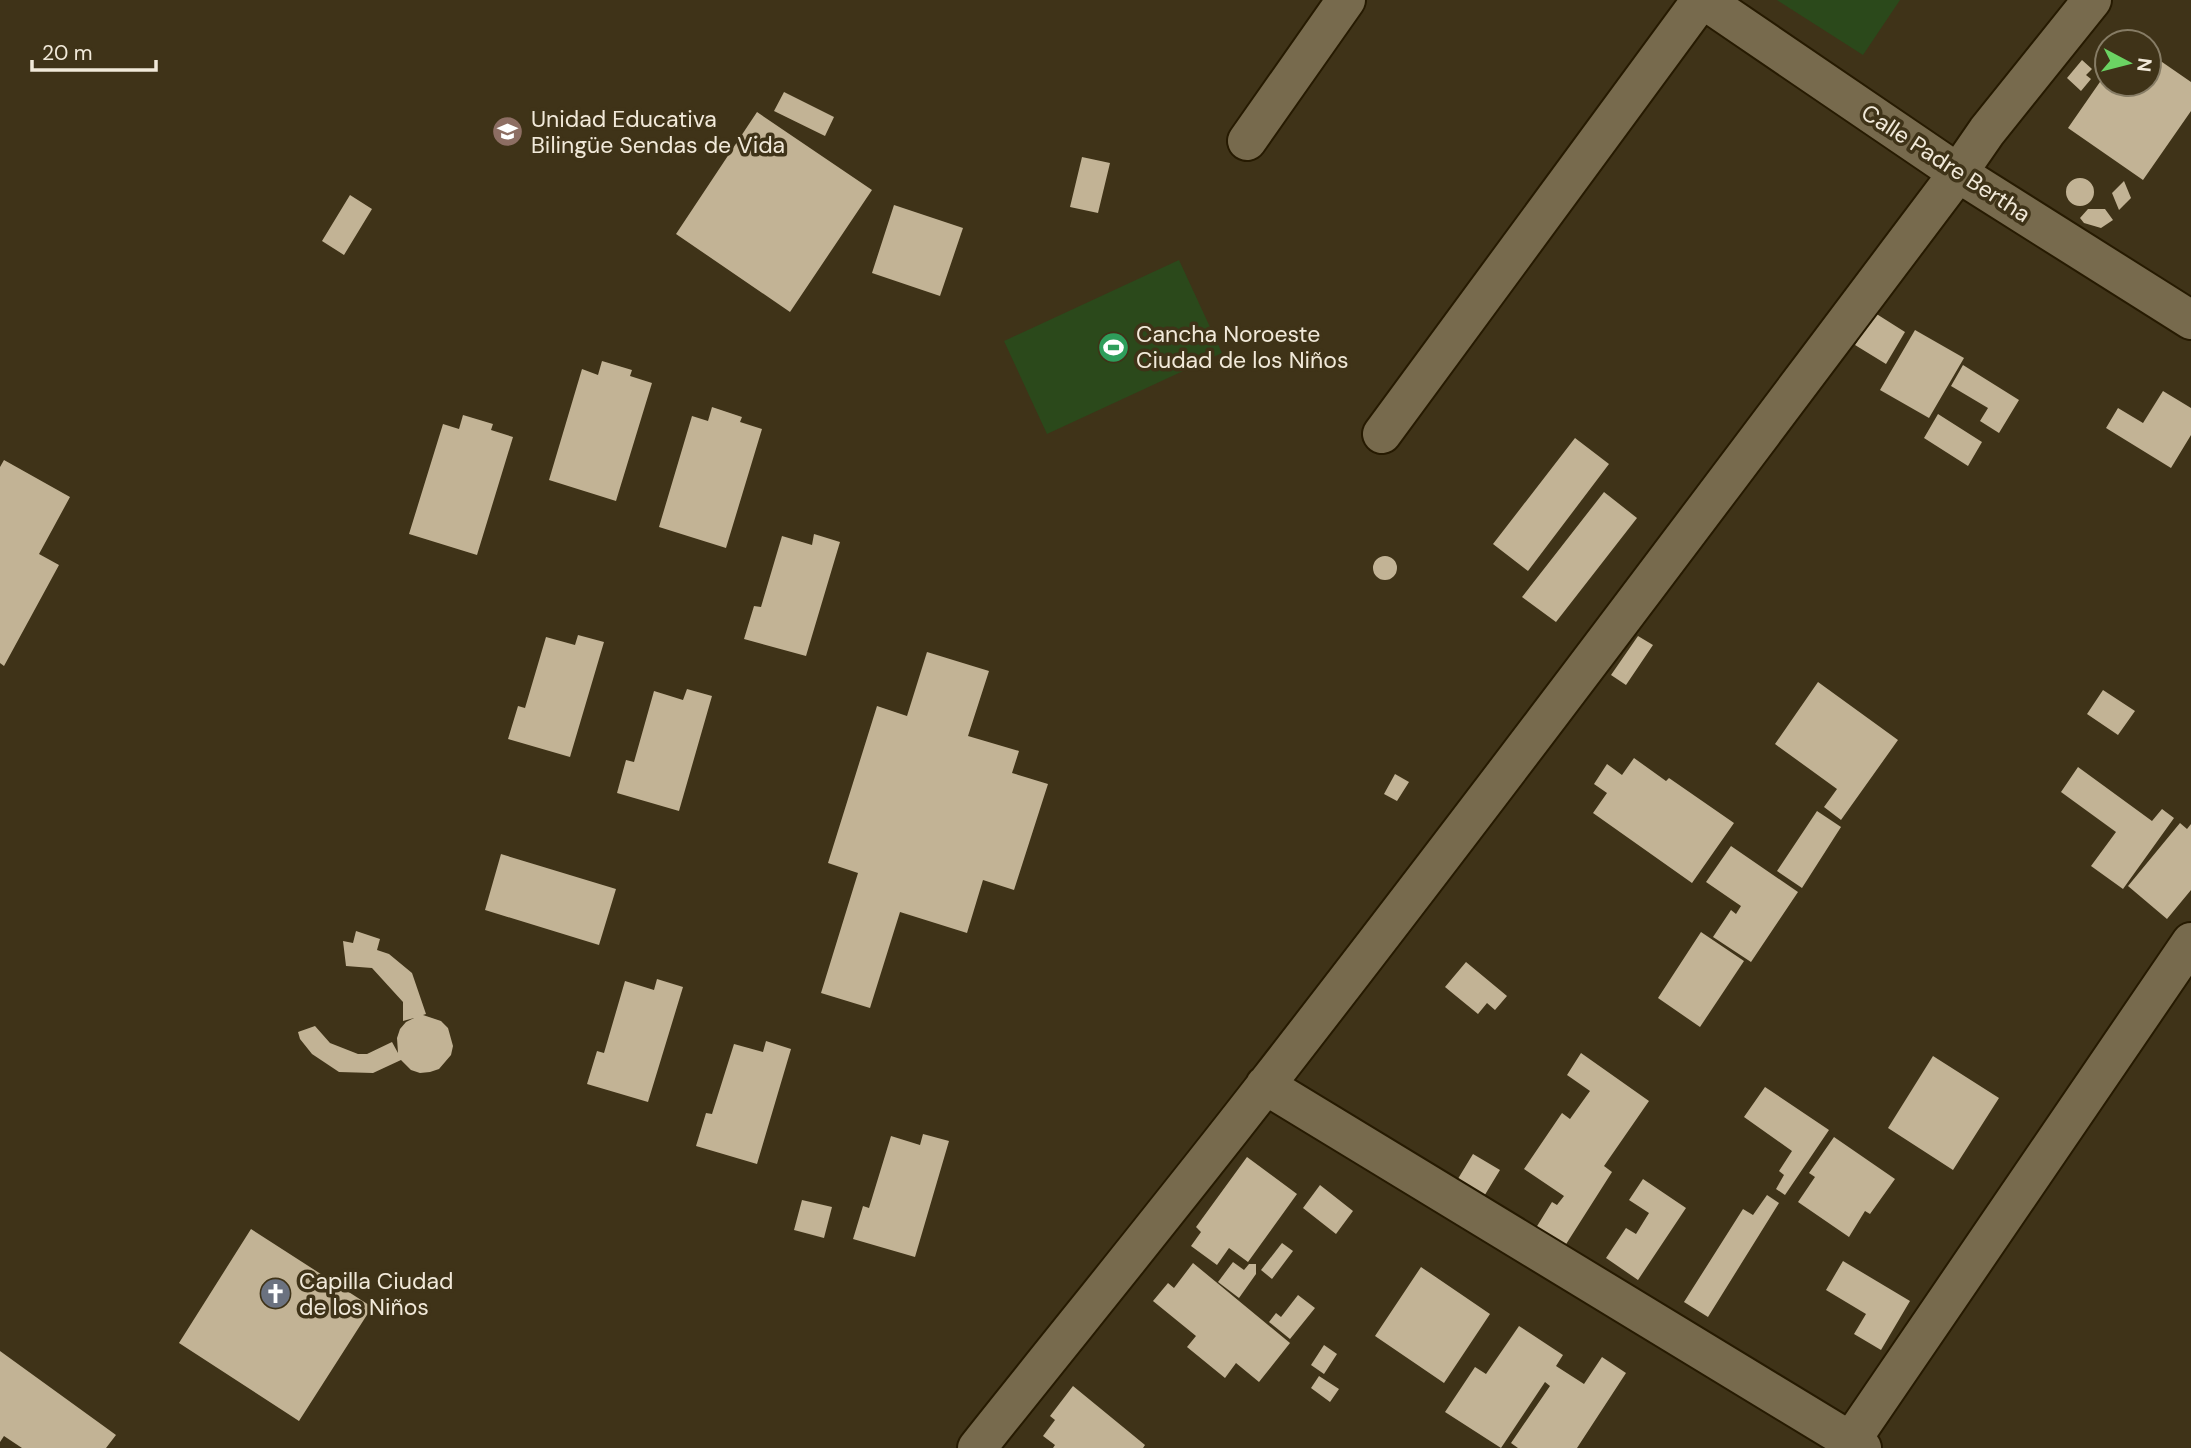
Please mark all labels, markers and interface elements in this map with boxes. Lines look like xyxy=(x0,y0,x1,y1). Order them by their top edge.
scale bar xyxy=(32,28,156,72)
north arrow xyxy=(2093,28,2163,98)
text: 20 m xyxy=(42,39,93,67)
text: N xyxy=(2131,57,2158,73)
street label: Calle Padre Bertha xyxy=(1856,97,2036,229)
place label: Unidad Educativa Bilingüe Sendas de Vida xyxy=(531,104,785,160)
school or university icon: Unidad Educativa Bilingüe Sendas de Vida xyxy=(491,115,525,149)
place label: Cancha Noroeste Ciudad de los Niños xyxy=(1136,319,1349,375)
sports icon: Cancha Noroeste Ciudad de los Niños xyxy=(1096,330,1130,364)
place label: Capilla Ciudad de los Niños xyxy=(299,1266,453,1322)
church icon: Capilla Ciudad de los Niños xyxy=(259,1277,293,1311)

